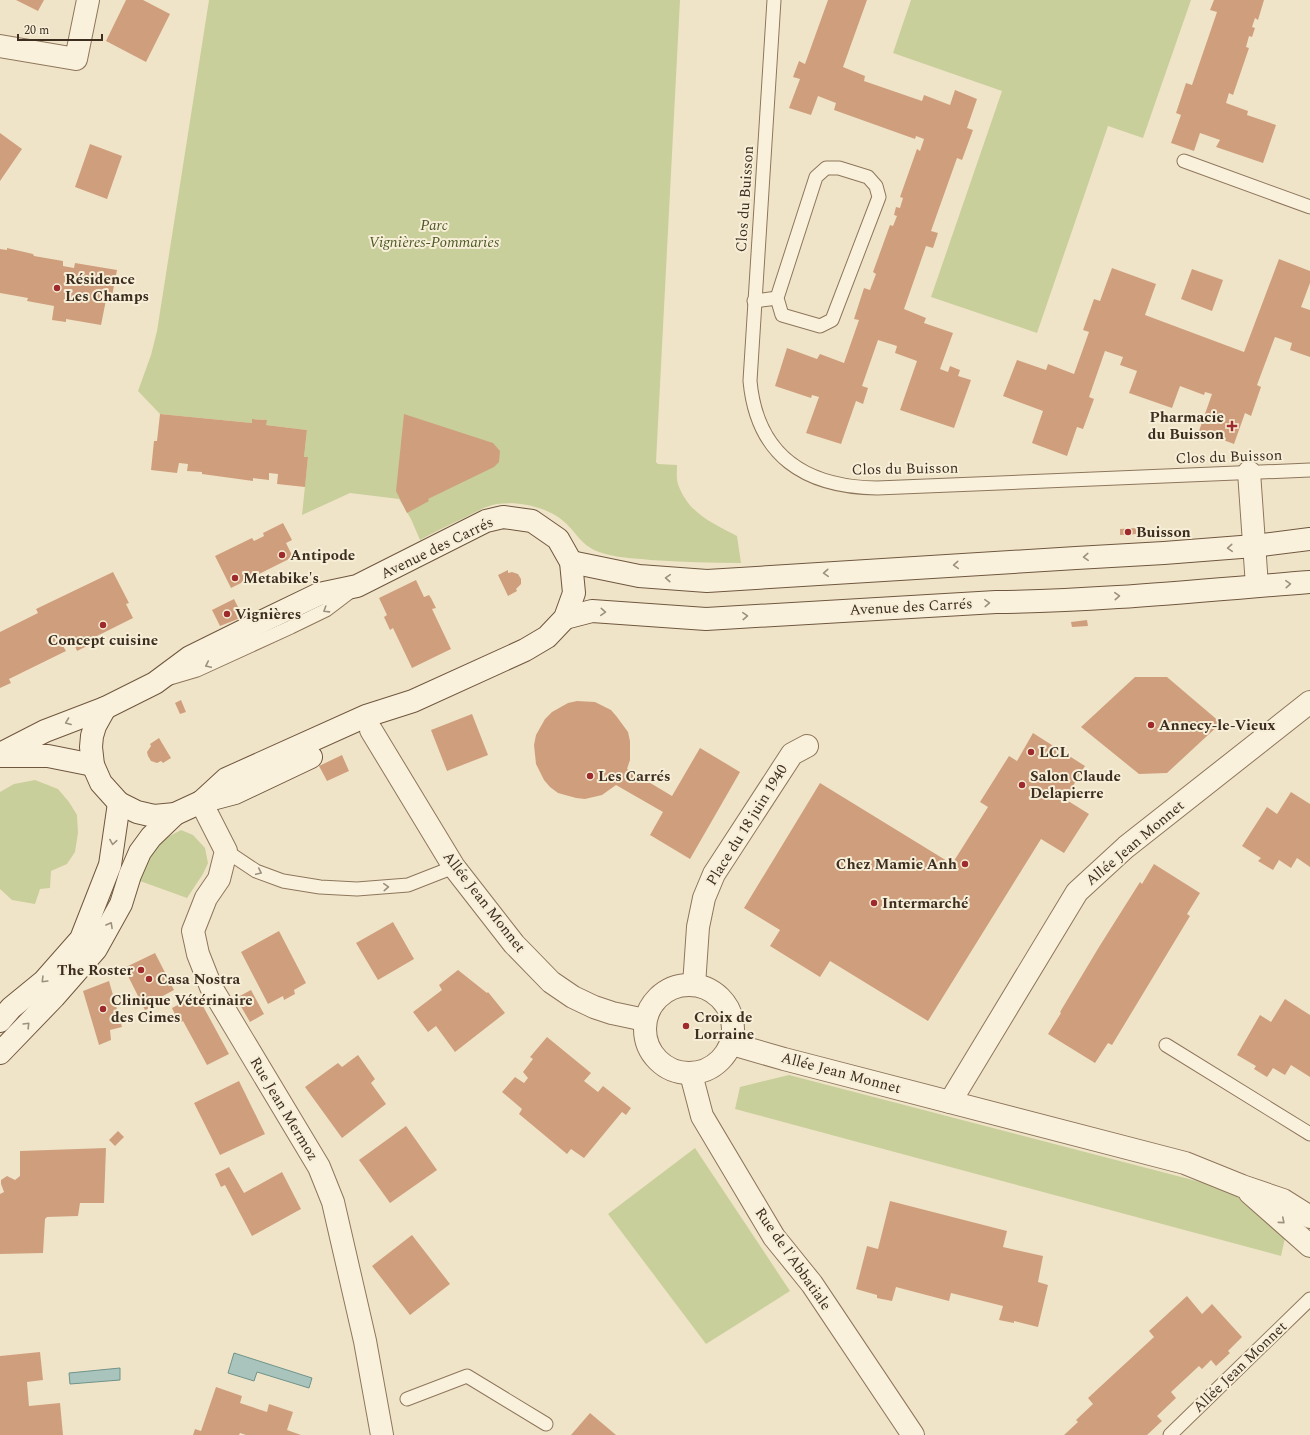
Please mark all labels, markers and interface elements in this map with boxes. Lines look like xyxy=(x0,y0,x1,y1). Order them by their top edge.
scale bar xyxy=(18,16,102,42)
text: 20 m xyxy=(24,21,49,40)
street label: Clos du Buisson xyxy=(730,145,760,253)
park label: Parc Vignières-Pommaries xyxy=(369,214,500,254)
place label: Résidence Les Champs xyxy=(65,268,149,308)
marker: Résidence Les Champs xyxy=(52,283,62,293)
place label: Pharmacie du Buisson xyxy=(1148,406,1224,446)
marker: Pharmacie du Buisson xyxy=(1227,421,1237,431)
street label: Clos du Buisson xyxy=(1175,444,1283,470)
street label: Clos du Buisson xyxy=(851,457,959,481)
street label: Avenue des Carrés xyxy=(377,511,497,585)
place label: Buisson xyxy=(1136,521,1191,544)
marker: Buisson xyxy=(1123,527,1133,537)
place label: Antipode xyxy=(290,544,355,567)
one-way arrow xyxy=(1227,544,1233,553)
marker: Antipode xyxy=(277,550,287,560)
one-way arrow xyxy=(1083,553,1089,561)
one-way arrow xyxy=(953,561,959,570)
place label: Metabike's xyxy=(243,567,319,590)
one-way arrow xyxy=(823,569,829,578)
marker: Metabike's xyxy=(230,573,240,583)
one-way arrow xyxy=(665,573,671,582)
one-way arrow xyxy=(1285,579,1291,588)
street label: Avenue des Carrés xyxy=(849,592,973,622)
one-way arrow xyxy=(1114,592,1120,601)
one-way arrow xyxy=(984,598,990,607)
place label: Vignières xyxy=(235,603,301,626)
one-way arrow xyxy=(323,605,330,612)
one-way arrow xyxy=(600,607,606,616)
marker: Vignières xyxy=(222,609,232,619)
one-way arrow xyxy=(742,612,748,621)
marker: Concept cuisine xyxy=(98,620,108,630)
place label: Concept cuisine xyxy=(48,629,158,652)
one-way arrow xyxy=(205,660,213,668)
place label: Annecy-le-Vieux xyxy=(1159,714,1275,737)
one-way arrow xyxy=(65,718,72,726)
marker: Annecy-le-Vieux xyxy=(1146,720,1156,730)
place label: LCL xyxy=(1039,741,1069,764)
marker: LCL xyxy=(1026,747,1036,757)
street label: Place du 18 juin 1940 xyxy=(700,760,794,890)
place label: Les Carrés xyxy=(598,765,671,788)
place label: Salon Claude Delapierre xyxy=(1030,765,1121,805)
marker: Les Carrés xyxy=(585,771,595,781)
marker: Salon Claude Delapierre xyxy=(1017,780,1027,790)
street label: Allée Jean Monnet xyxy=(1080,795,1190,891)
one-way arrow xyxy=(109,839,118,845)
street label: Allée Jean Monnet xyxy=(437,846,531,958)
place label: Chez Mamie Anh xyxy=(836,853,957,876)
marker: Chez Mamie Anh xyxy=(960,859,970,869)
one-way arrow xyxy=(254,867,262,875)
one-way arrow xyxy=(383,882,389,891)
place label: Intermarché xyxy=(882,892,968,915)
marker: Intermarché xyxy=(869,898,879,908)
one-way arrow xyxy=(105,922,112,929)
place label: The Roster xyxy=(57,959,134,982)
marker: The Roster xyxy=(136,965,146,975)
place label: Casa Nostra xyxy=(157,968,241,991)
marker: Casa Nostra xyxy=(144,974,154,984)
one-way arrow xyxy=(41,975,49,983)
place label: Clinique Vétérinaire des Cimes xyxy=(111,989,253,1029)
marker: Clinique Vétérinaire des Cimes xyxy=(98,1004,108,1014)
place label: Croix de Lorraine xyxy=(694,1006,754,1046)
marker: Croix de Lorraine xyxy=(681,1021,691,1031)
one-way arrow xyxy=(22,1022,30,1030)
street label: Allée Jean Monnet xyxy=(778,1046,904,1100)
street label: Rue Jean Mermoz xyxy=(244,1053,324,1165)
street label: Rue de l'Abbatiale xyxy=(749,1203,837,1315)
one-way arrow xyxy=(1277,1216,1285,1223)
street label: Allée Jean Monnet xyxy=(1188,1316,1292,1418)

